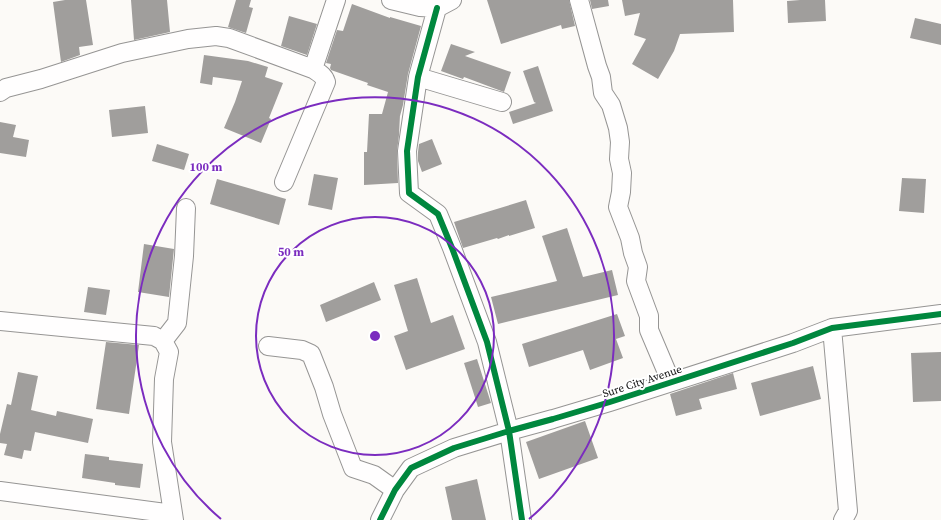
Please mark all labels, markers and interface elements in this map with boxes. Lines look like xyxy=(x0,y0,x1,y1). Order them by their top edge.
text: 100 m xyxy=(190,159,223,175)
text: 50 m xyxy=(278,244,304,260)
centre of rings xyxy=(368,329,382,343)
street label: Sure City Avenue xyxy=(600,361,684,401)

